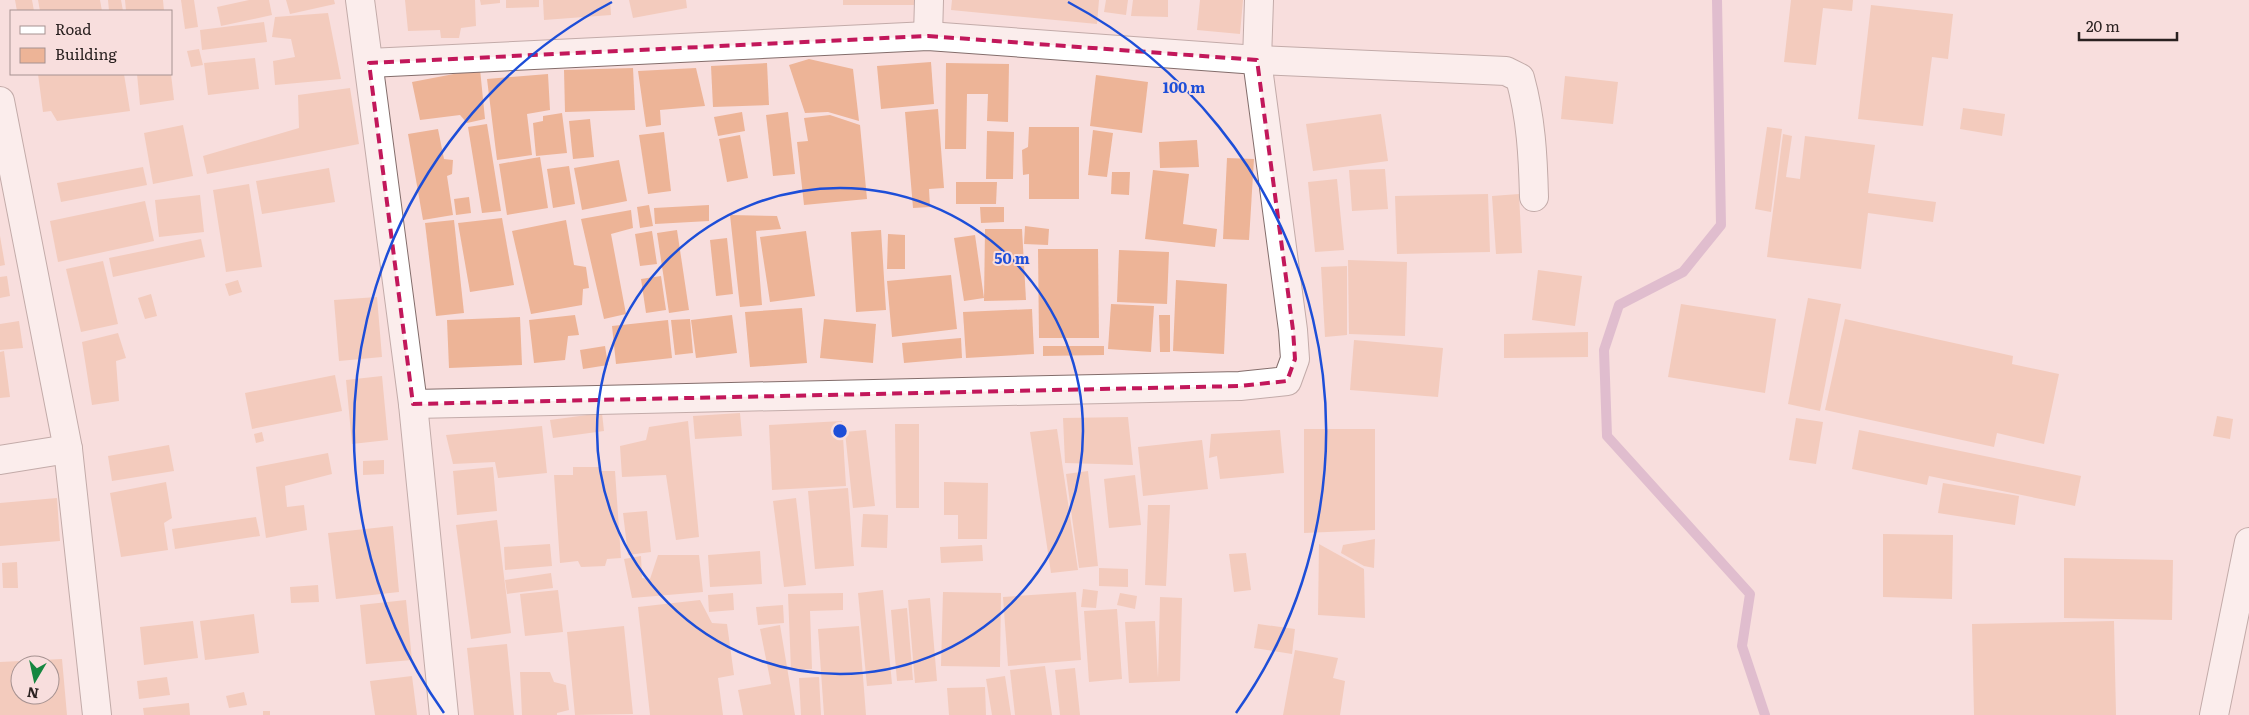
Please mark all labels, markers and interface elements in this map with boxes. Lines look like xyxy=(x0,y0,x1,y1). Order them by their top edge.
legend xyxy=(10,10,172,75)
scale bar xyxy=(2079,10,2176,42)
text: 20 m xyxy=(2086,14,2120,37)
text: Road xyxy=(55,17,91,40)
text: Building xyxy=(55,42,117,65)
text: 100 m xyxy=(1163,75,1205,98)
text: 50 m xyxy=(994,246,1030,269)
centre of rings xyxy=(831,422,849,440)
north arrow xyxy=(10,655,60,705)
text: N xyxy=(25,683,40,705)

